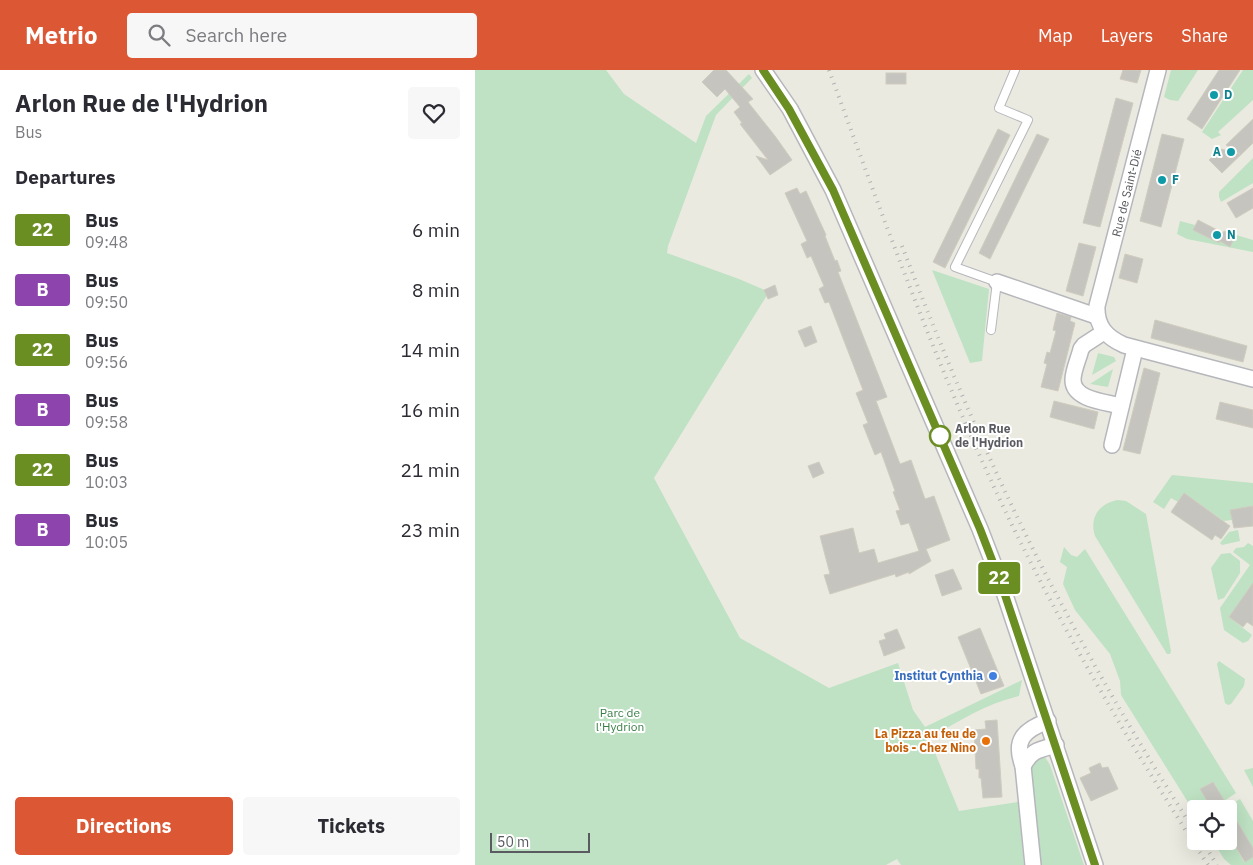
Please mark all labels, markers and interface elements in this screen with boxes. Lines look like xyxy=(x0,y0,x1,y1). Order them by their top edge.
search box xyxy=(127,13,477,58)
text: Metrio xyxy=(25,19,97,51)
icon: search xyxy=(145,21,173,49)
text: Search here xyxy=(185,23,287,47)
text: Map xyxy=(1038,24,1073,47)
text: Layers xyxy=(1101,24,1153,47)
text: Share xyxy=(1181,24,1228,47)
text: Arlon Rue de l'Hydrion xyxy=(15,87,268,119)
button: heart xyxy=(408,87,460,139)
place label: D xyxy=(1224,87,1232,102)
marker: D xyxy=(1208,89,1220,101)
text: Bus xyxy=(15,122,42,142)
place label: A xyxy=(1213,144,1221,159)
marker: A xyxy=(1225,146,1237,158)
street label: Rue de Saint-Dié xyxy=(1108,147,1145,238)
text: Departures xyxy=(15,165,115,189)
place label: F xyxy=(1172,172,1179,187)
marker: F xyxy=(1156,174,1168,186)
text: Bus xyxy=(85,208,119,232)
text: 22 xyxy=(32,218,53,241)
text: 6 min xyxy=(412,218,460,242)
place label: N xyxy=(1227,227,1236,242)
marker: N xyxy=(1211,229,1223,241)
text: 09:48 xyxy=(85,232,128,252)
text: Bus xyxy=(85,268,119,292)
text: B xyxy=(36,278,49,301)
text: 8 min xyxy=(412,278,460,302)
text: 09:50 xyxy=(85,292,128,312)
text: Bus xyxy=(85,328,119,352)
text: 22 xyxy=(32,338,53,361)
text: 14 min xyxy=(401,338,460,362)
text: 09:56 xyxy=(85,352,128,372)
text: Bus xyxy=(85,388,119,412)
text: B xyxy=(36,398,49,421)
text: 16 min xyxy=(401,398,460,422)
text: 09:58 xyxy=(85,412,128,432)
place label: Arlon Rue de l'Hydrion xyxy=(955,421,1023,450)
marker: Arlon Rue de l'Hydrion xyxy=(929,425,951,447)
text: Bus xyxy=(85,448,119,472)
text: 22 xyxy=(32,458,53,481)
text: 21 min xyxy=(401,458,460,482)
text: 10:03 xyxy=(85,472,128,492)
text: Bus xyxy=(85,508,119,532)
text: B xyxy=(36,518,49,541)
text: 23 min xyxy=(401,518,460,542)
text: 10:05 xyxy=(85,532,128,552)
line badge: 22 xyxy=(977,562,1021,594)
text: 22 xyxy=(988,566,1010,589)
place label: Institut Cynthia xyxy=(894,668,983,683)
marker: Institut Cynthia xyxy=(987,670,999,682)
park label: Parc de l'Hydrion xyxy=(596,705,644,734)
place label: La Pizza au feu de bois - Chez Nino xyxy=(875,726,976,755)
marker: La Pizza au feu de bois - Chez Nino xyxy=(980,735,992,747)
button: Directions xyxy=(15,797,233,855)
button: Tickets xyxy=(243,797,460,855)
map controls xyxy=(1187,800,1237,850)
button: locate xyxy=(1187,800,1237,850)
scale bar xyxy=(490,830,590,853)
text: 50 m xyxy=(497,833,529,851)

